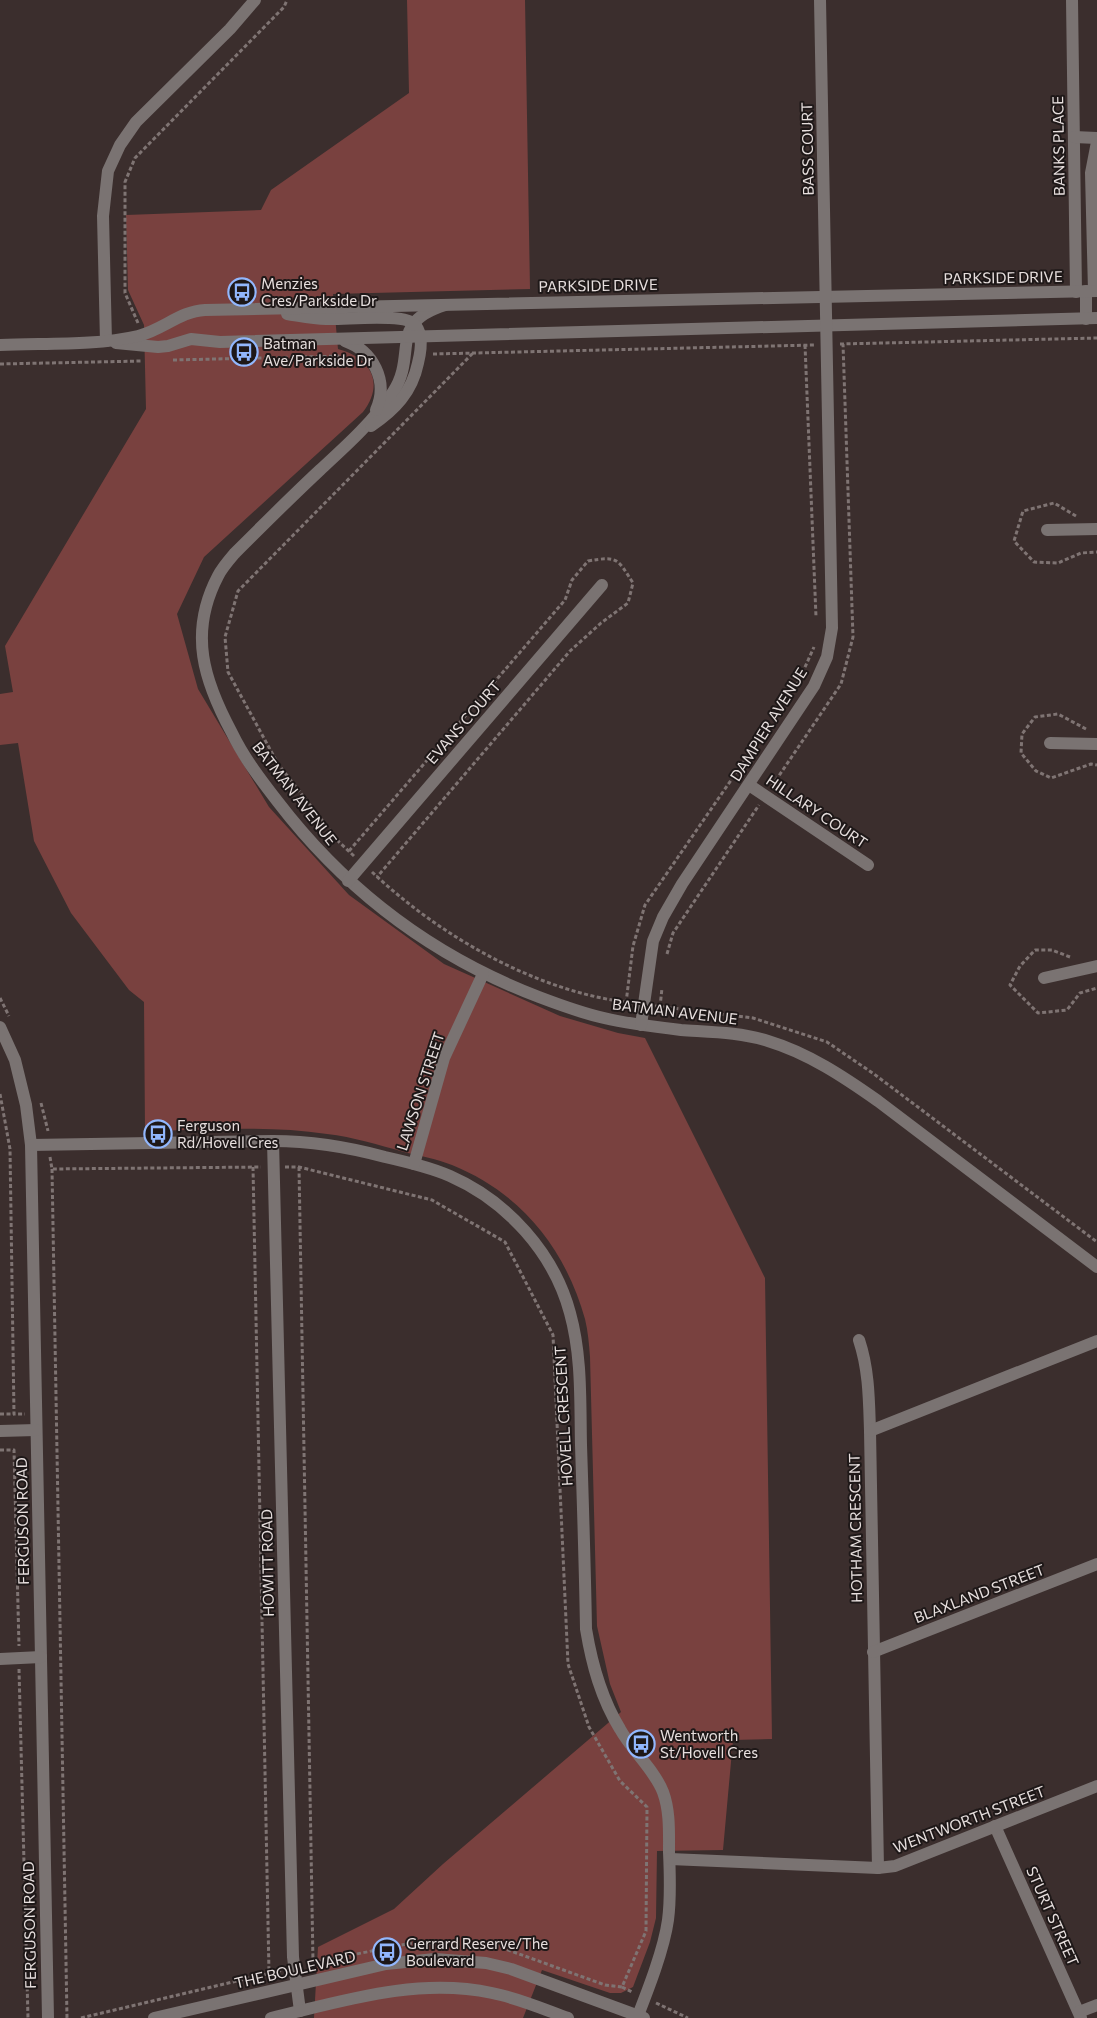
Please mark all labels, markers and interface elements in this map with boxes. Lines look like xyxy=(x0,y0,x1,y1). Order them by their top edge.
street label: BANKS PLACE xyxy=(1048,96,1068,196)
street label: BASS COURT xyxy=(797,102,817,196)
street label: PARKSIDE DRIVE xyxy=(943,267,1063,287)
place label: Menzies Cres/Parkside Dr xyxy=(261,274,377,309)
street label: PARKSIDE DRIVE xyxy=(538,275,658,295)
bus stop icon: Menzies Cres/Parkside Dr xyxy=(227,277,257,307)
place label: Batman Ave/Parkside Dr xyxy=(263,334,373,369)
bus stop icon: Batman Ave/Parkside Dr xyxy=(229,337,259,367)
street label: DAMPIER AVENUE xyxy=(726,664,810,784)
street label: EVANS COURT xyxy=(422,676,504,767)
street label: BATMAN AVENUE xyxy=(249,738,341,848)
street label: HILLARY COURT xyxy=(763,771,871,852)
street label: BATMAN AVENUE xyxy=(611,994,739,1028)
street label: LAWSON STREET xyxy=(392,1029,448,1153)
place label: Ferguson Rd/Hovell Cres xyxy=(177,1116,279,1151)
bus stop icon: Ferguson Rd/Hovell Cres xyxy=(143,1119,173,1149)
street label: HOVELL CRESCENT xyxy=(550,1345,576,1487)
street label: HOTHAM CRESCENT xyxy=(845,1453,865,1603)
street label: FERGUSON ROAD xyxy=(12,1457,32,1585)
street label: HOWITT ROAD xyxy=(257,1509,277,1617)
street label: BLAXLAND STREET xyxy=(911,1560,1047,1626)
place label: Wentworth St/Hovell Cres xyxy=(660,1726,758,1761)
bus stop icon: Wentworth St/Hovell Cres xyxy=(626,1729,656,1759)
street label: WENTWORTH STREET xyxy=(890,1782,1048,1856)
street label: FERGUSON ROAD xyxy=(19,1861,39,1989)
street label: STURT STREET xyxy=(1023,1863,1083,1969)
place label: Gerrard Reserve/The Boulevard xyxy=(406,1934,548,1969)
bus stop icon: Gerrard Reserve/The Boulevard xyxy=(372,1937,402,1967)
street label: THE BOULEVARD xyxy=(233,1946,357,1992)

